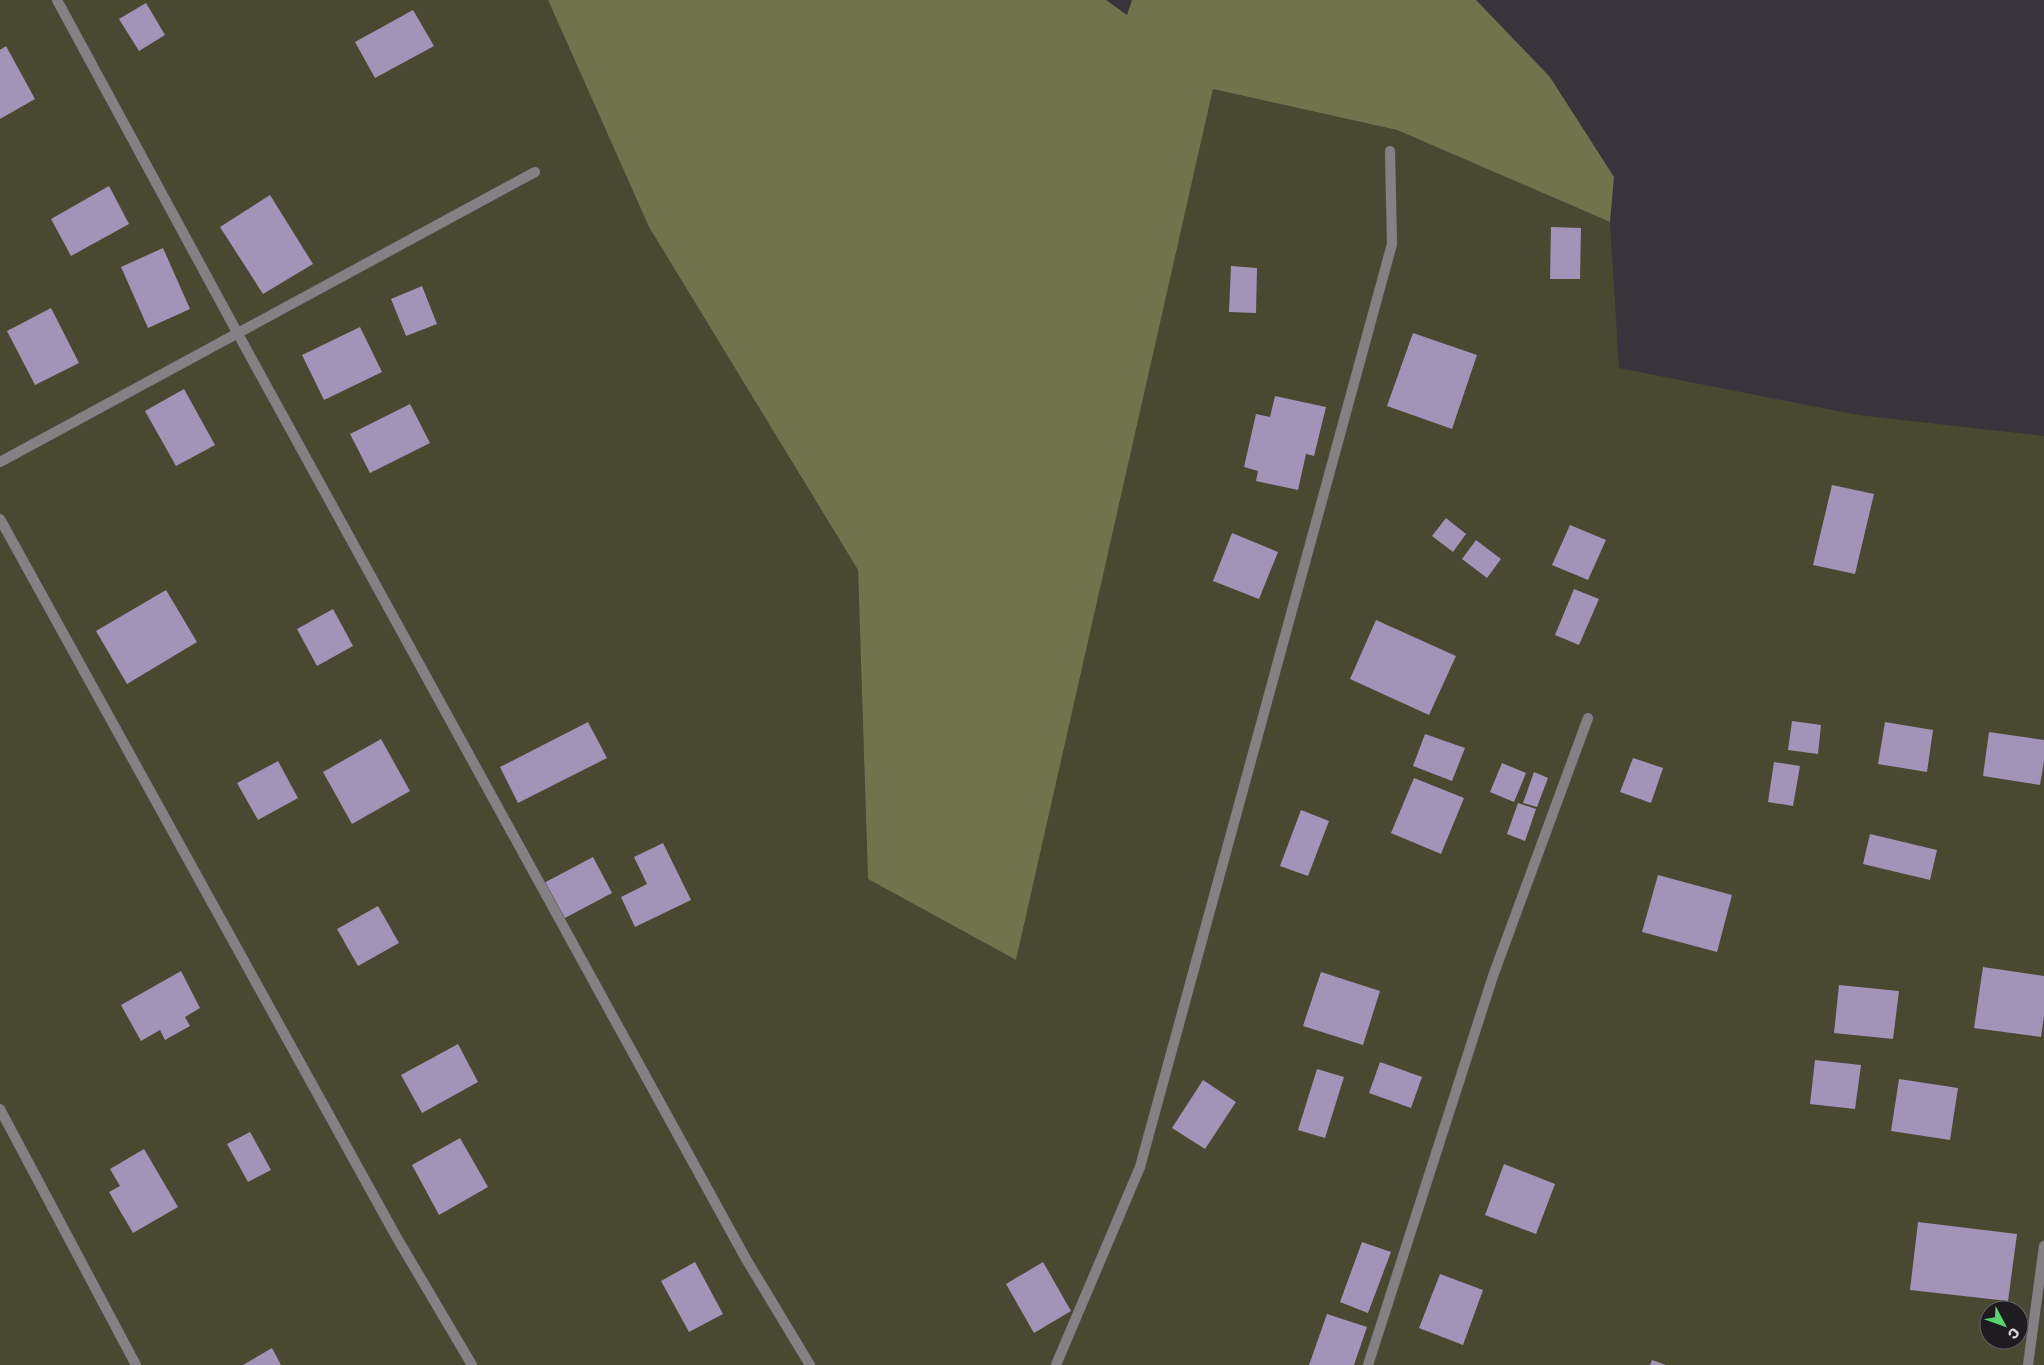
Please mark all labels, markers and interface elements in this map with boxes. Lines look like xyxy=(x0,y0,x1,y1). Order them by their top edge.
north arrow xyxy=(1979,1300,2029,1350)
text: С xyxy=(2004,1324,2023,1343)

